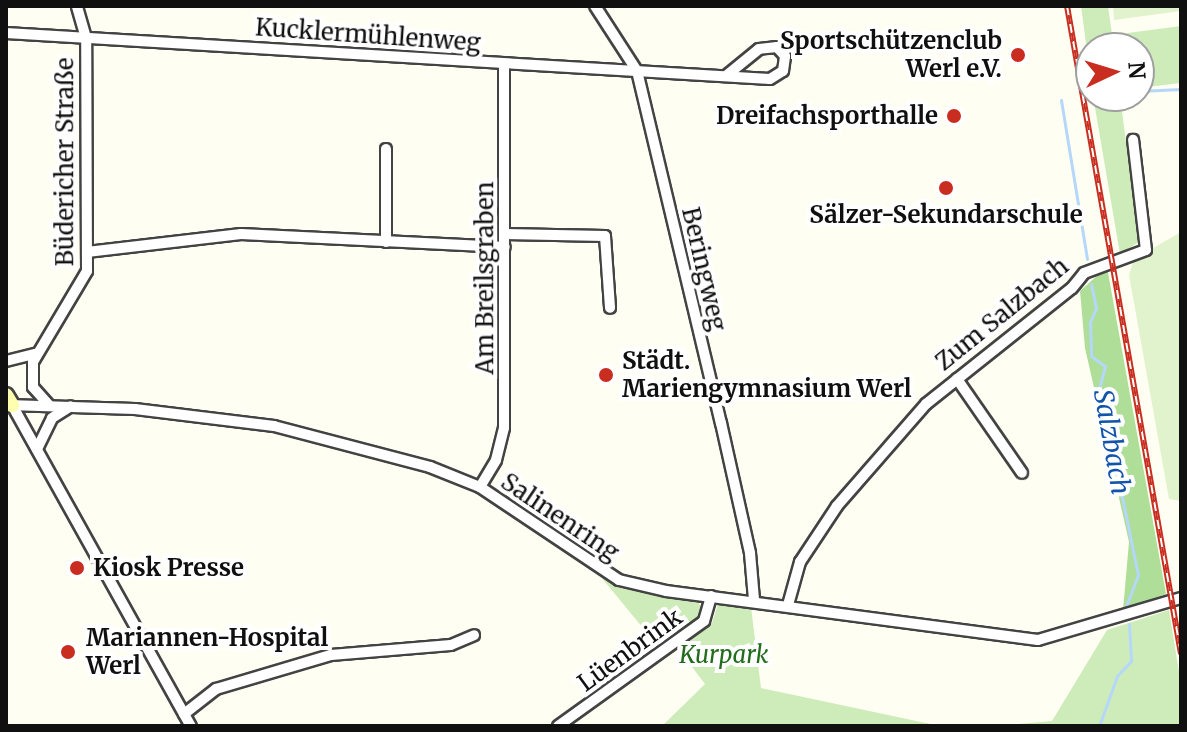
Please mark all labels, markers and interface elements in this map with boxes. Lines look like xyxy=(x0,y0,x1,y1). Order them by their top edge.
street label: Kucklermühlenweg xyxy=(254,13,482,57)
place label: Sportschützenclub Werl e.V. xyxy=(780,27,1002,83)
north arrow xyxy=(1075,32,1155,112)
marker: Sportschützenclub Werl e.V. xyxy=(1009,46,1027,64)
street label: Büdericher Straße xyxy=(51,58,79,266)
text: N xyxy=(1122,61,1152,80)
place label: Dreifachsporthalle xyxy=(716,102,938,130)
marker: Dreifachsporthalle xyxy=(945,107,963,125)
marker: Sälzer-Sekundarschule xyxy=(937,179,955,197)
street label: Am Breilsgraben xyxy=(471,181,499,375)
place label: Sälzer-Sekundarschule xyxy=(809,201,1083,229)
street label: Beringweg xyxy=(676,204,732,334)
street label: Zum Salzbach xyxy=(930,252,1074,376)
place label: Städt. Mariengymnasium Werl xyxy=(622,347,911,403)
marker: Städt. Mariengymnasium Werl xyxy=(597,366,615,384)
water label: Salzbach xyxy=(1087,387,1137,497)
street label: Salinenring xyxy=(496,467,624,567)
place label: Kiosk Presse xyxy=(93,554,244,582)
marker: Kiosk Presse xyxy=(68,559,86,577)
street label: Lüenbrink xyxy=(572,603,688,697)
place label: Mariannen-Hospital Werl xyxy=(86,624,328,680)
marker: Mariannen-Hospital Werl xyxy=(57,641,79,663)
park label: Kurpark xyxy=(679,641,769,669)

